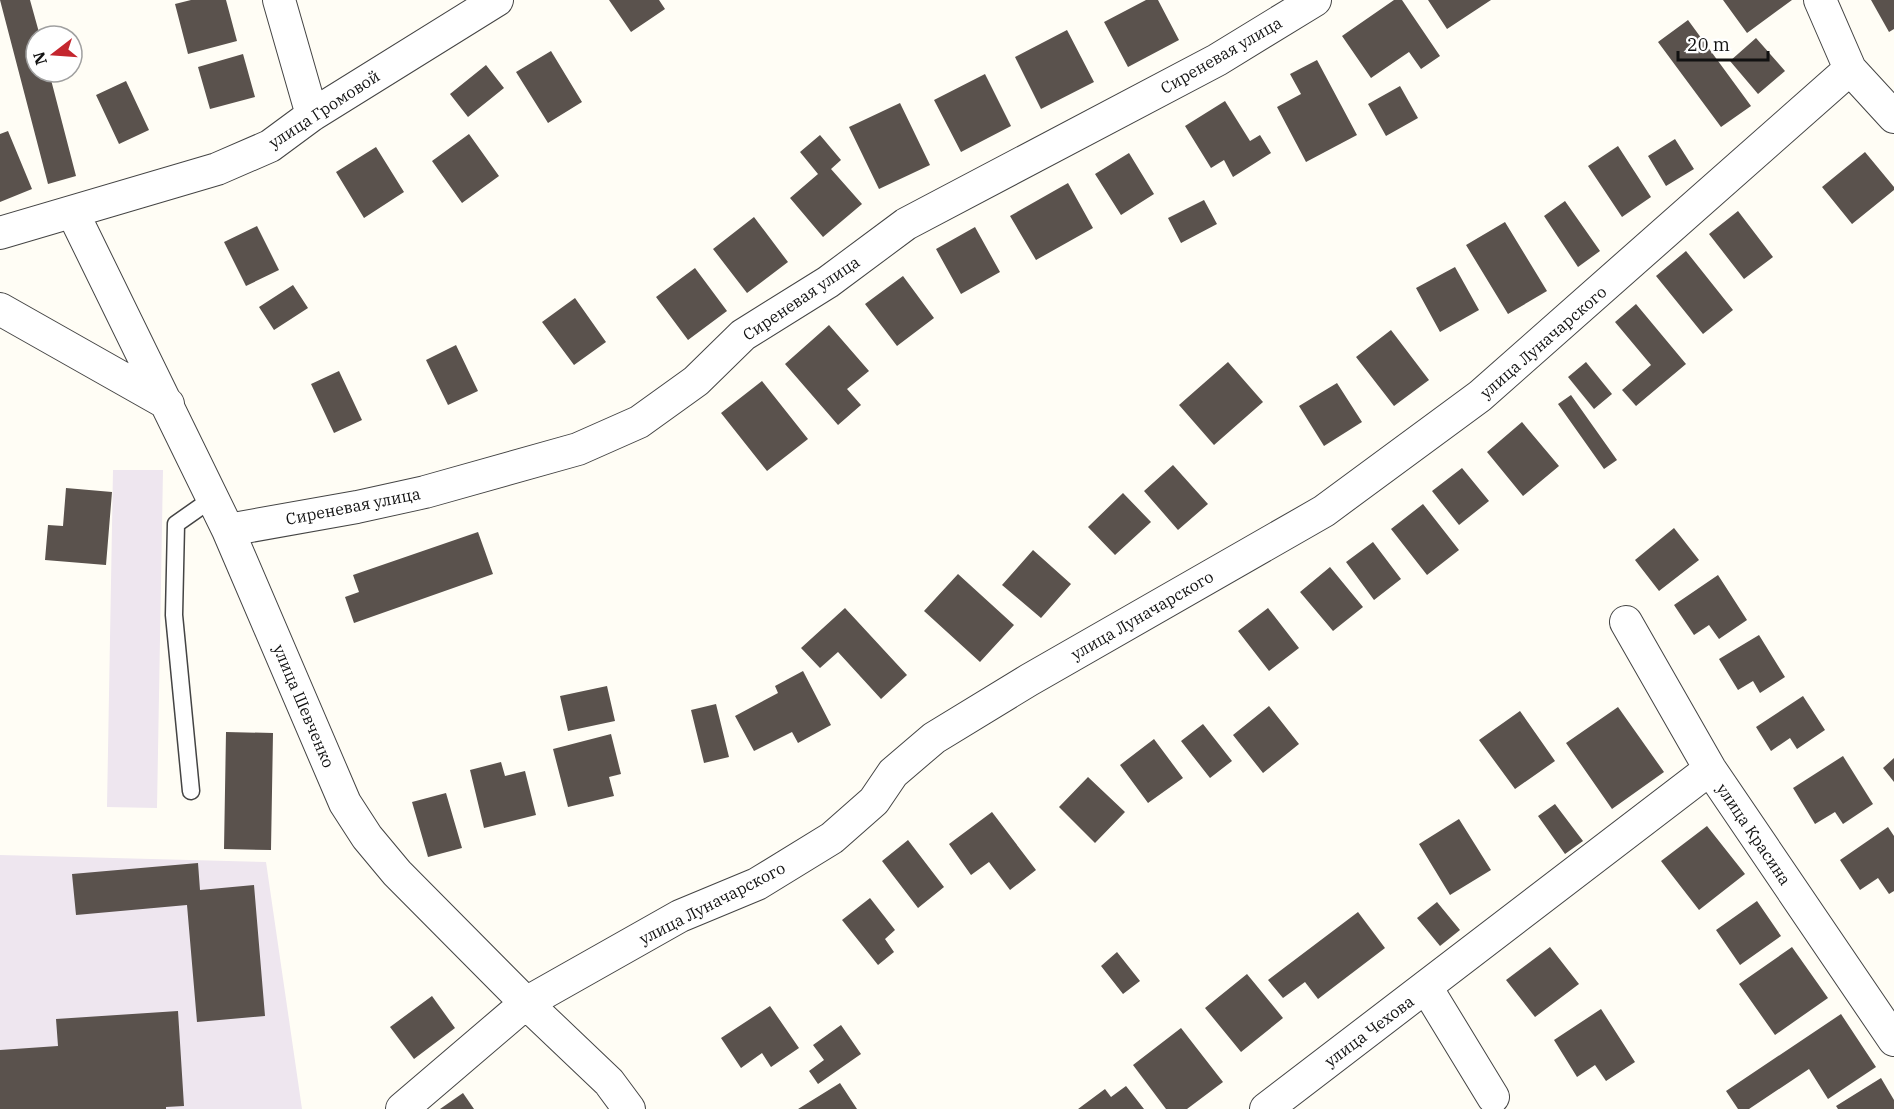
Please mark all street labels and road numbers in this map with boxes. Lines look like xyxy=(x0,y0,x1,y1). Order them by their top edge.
street label: Сиреневая улица xyxy=(1157,12,1285,98)
street label: улица Громовой xyxy=(265,66,383,152)
street label: Сиреневая улица xyxy=(739,251,863,345)
street label: улица Луначарского xyxy=(1476,282,1610,402)
street label: Сиреневая улица xyxy=(284,483,422,529)
street label: улица Луначарского xyxy=(1067,566,1217,664)
street label: улица Шевченко xyxy=(269,641,339,771)
street label: улица Красина xyxy=(1713,779,1796,889)
street label: улица Луначарского xyxy=(636,858,788,948)
street label: улица Чехова xyxy=(1320,991,1418,1071)

